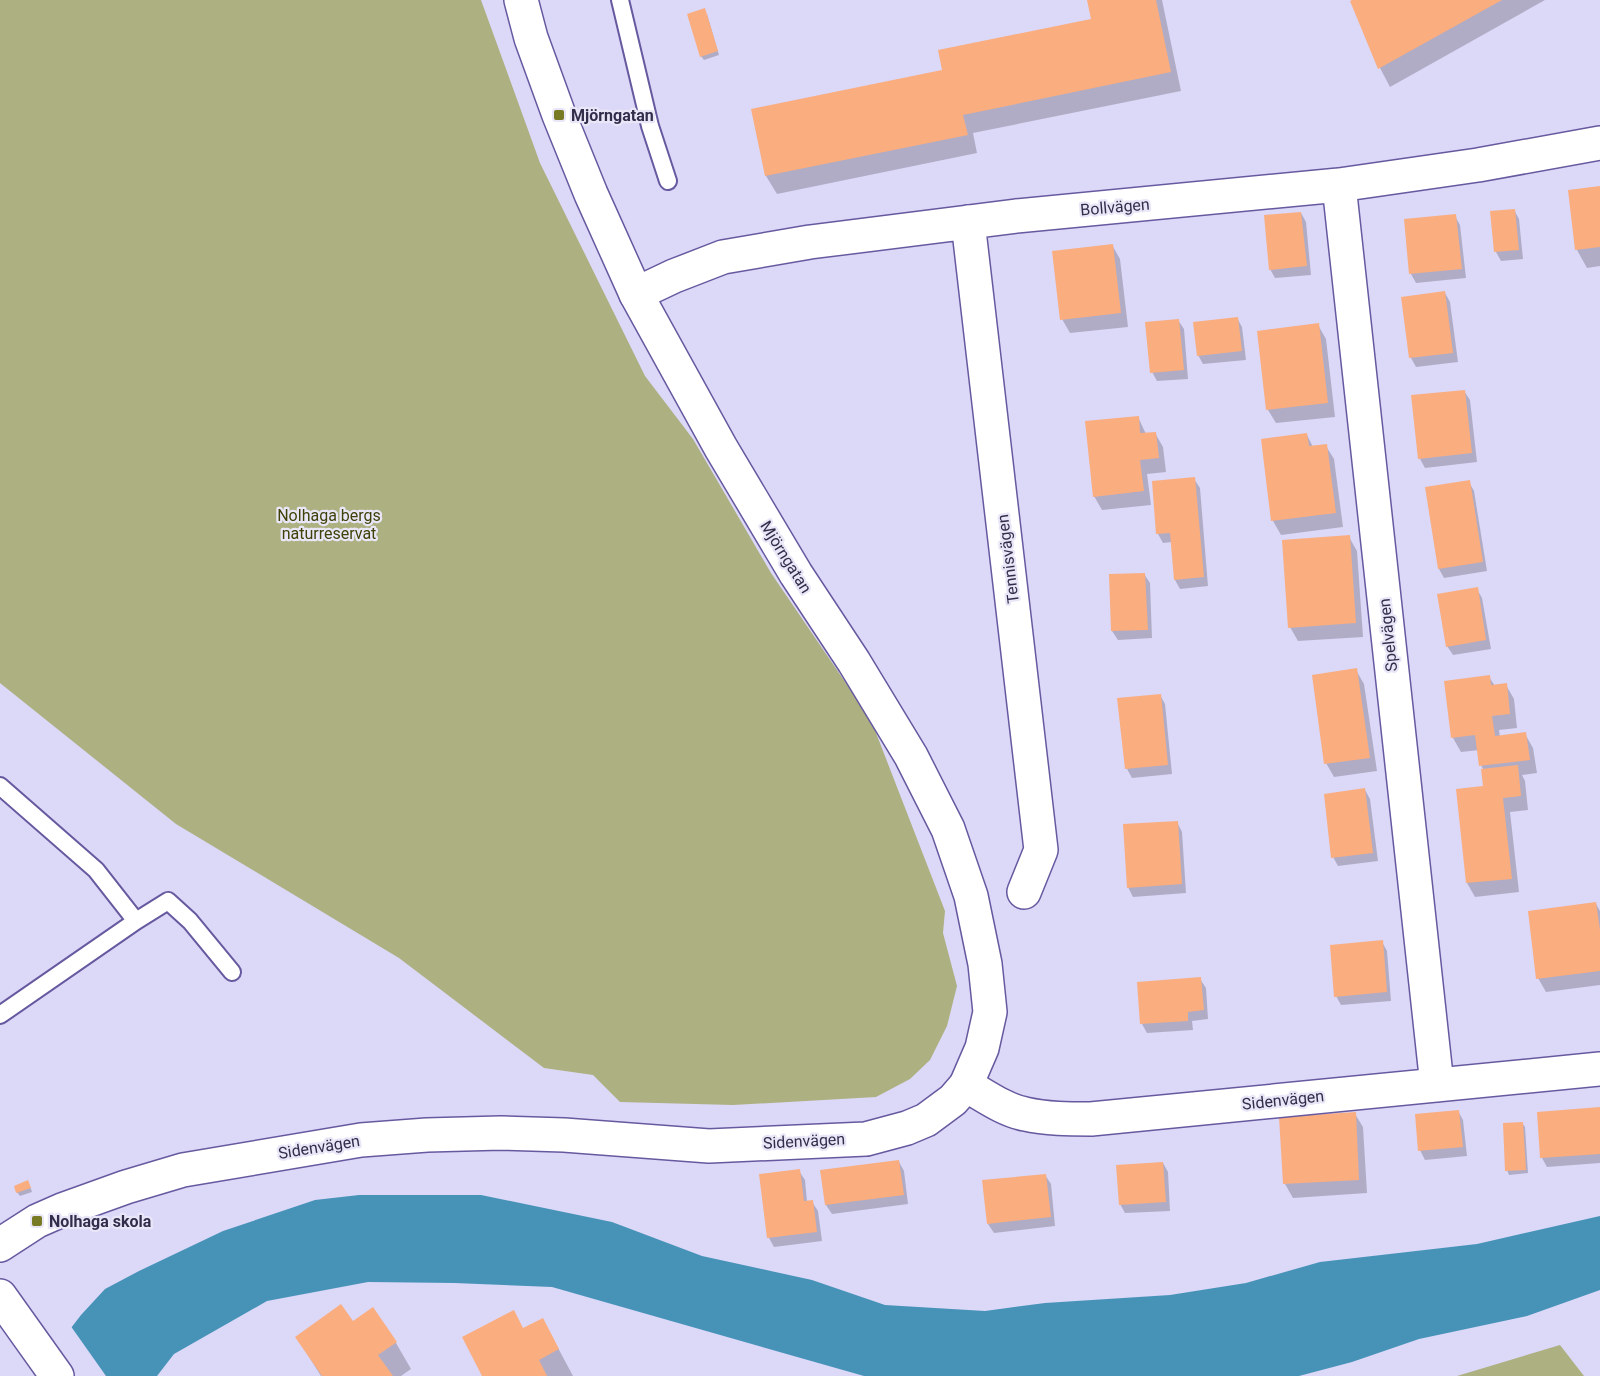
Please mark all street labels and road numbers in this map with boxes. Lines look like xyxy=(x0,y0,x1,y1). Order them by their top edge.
street label: Bollvägen xyxy=(1080,195,1150,219)
street label: Tennisvägen xyxy=(993,513,1023,605)
street label: Mjörngatan xyxy=(756,517,816,597)
street label: Spelvägen xyxy=(1375,597,1401,673)
street label: Sidenvägen xyxy=(1241,1086,1325,1114)
street label: Sidenvägen xyxy=(762,1129,846,1153)
street label: Sidenvägen xyxy=(277,1131,361,1163)

